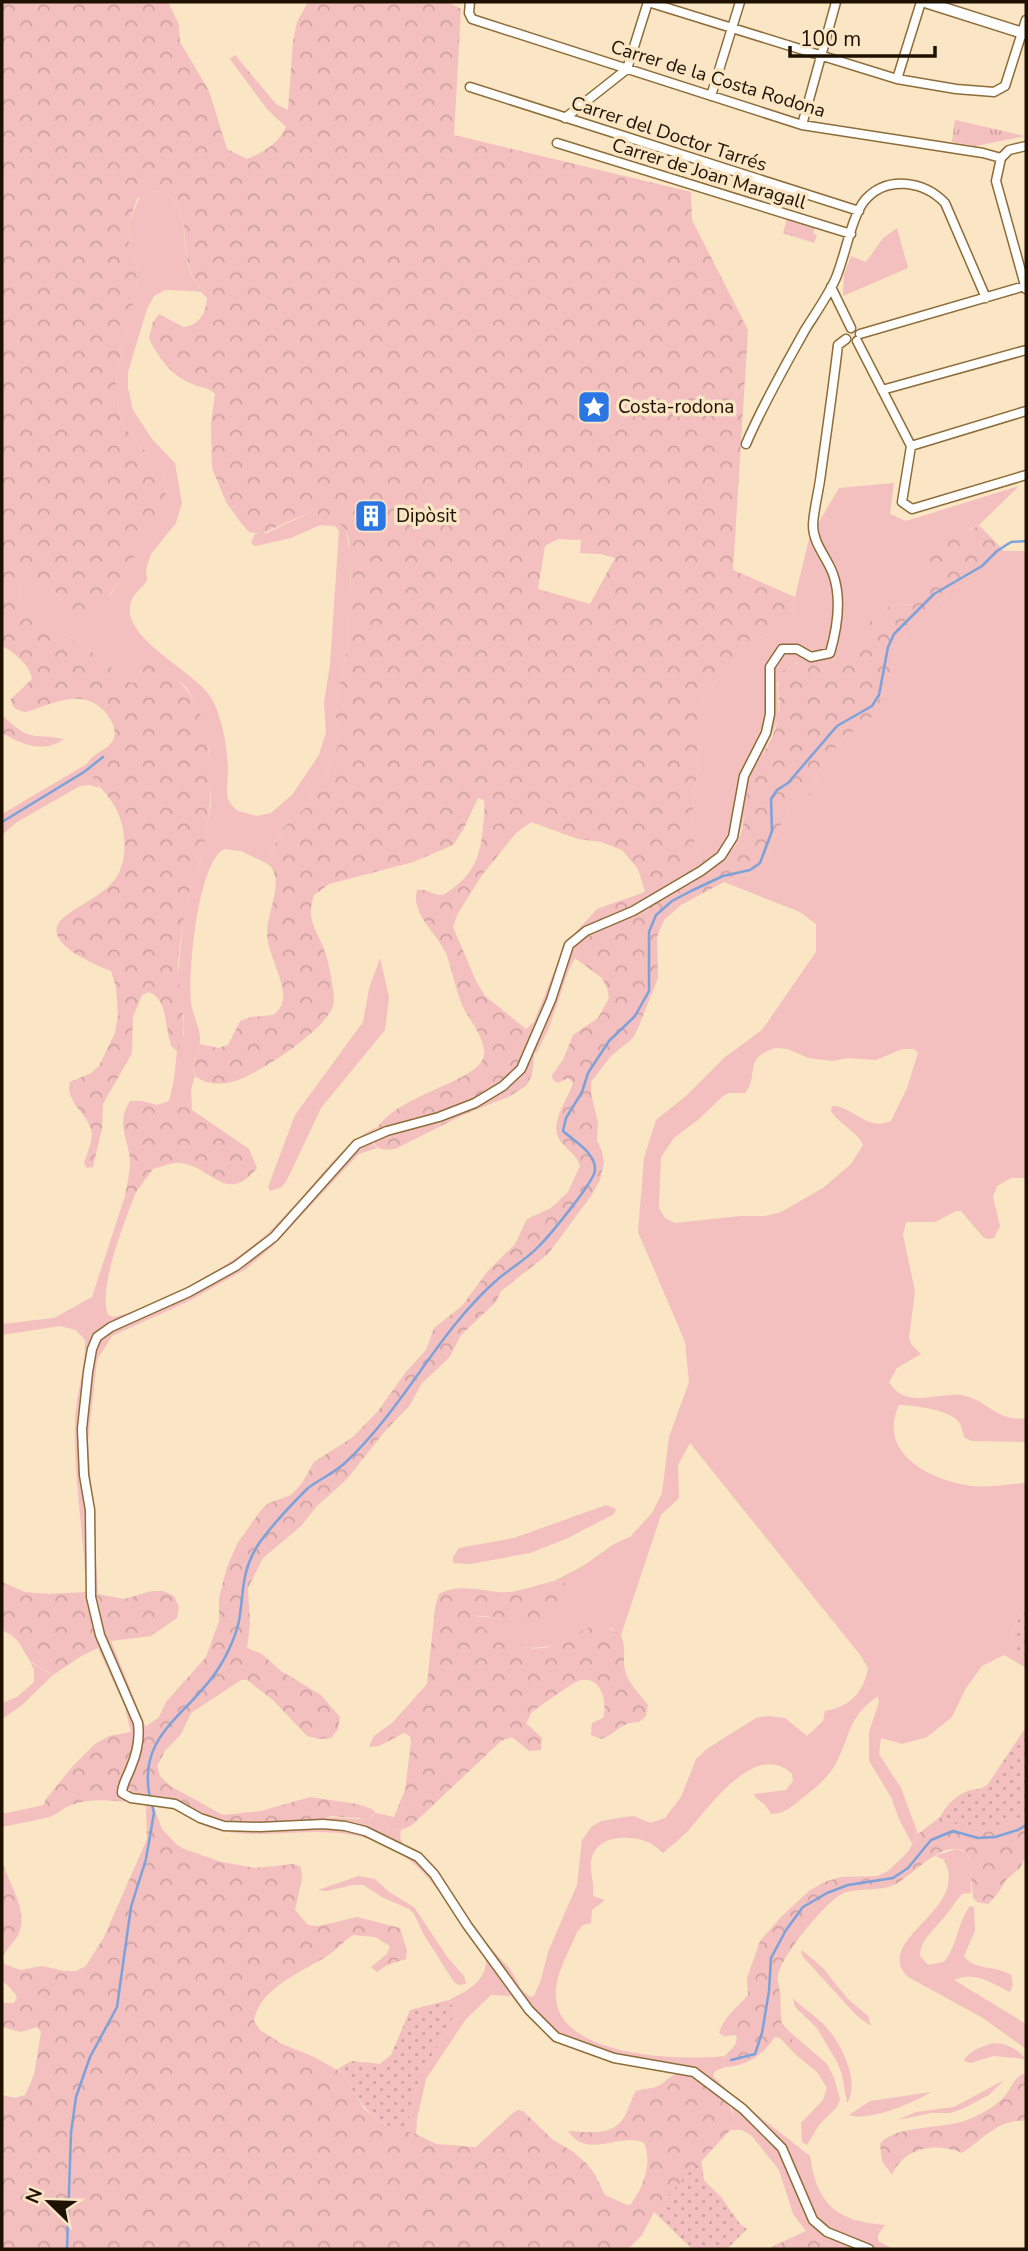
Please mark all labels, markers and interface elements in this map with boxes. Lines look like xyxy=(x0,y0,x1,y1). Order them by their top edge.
scale bar xyxy=(790,14,935,58)
text: 100 m xyxy=(800,25,861,53)
street label: Carrer de la Costa Rodona xyxy=(607,34,829,124)
street label: Carrer del Doctor Tarrés xyxy=(568,90,770,178)
street label: Carrer de Joan Maragall xyxy=(609,132,810,216)
place icon: Costa-rodona xyxy=(575,388,613,426)
place label: Costa-rodona xyxy=(618,394,734,420)
building icon: Dipòsit xyxy=(352,497,390,535)
place label: Dipòsit xyxy=(396,503,457,529)
north arrow xyxy=(14,2167,84,2237)
text: N xyxy=(20,2184,49,2207)

